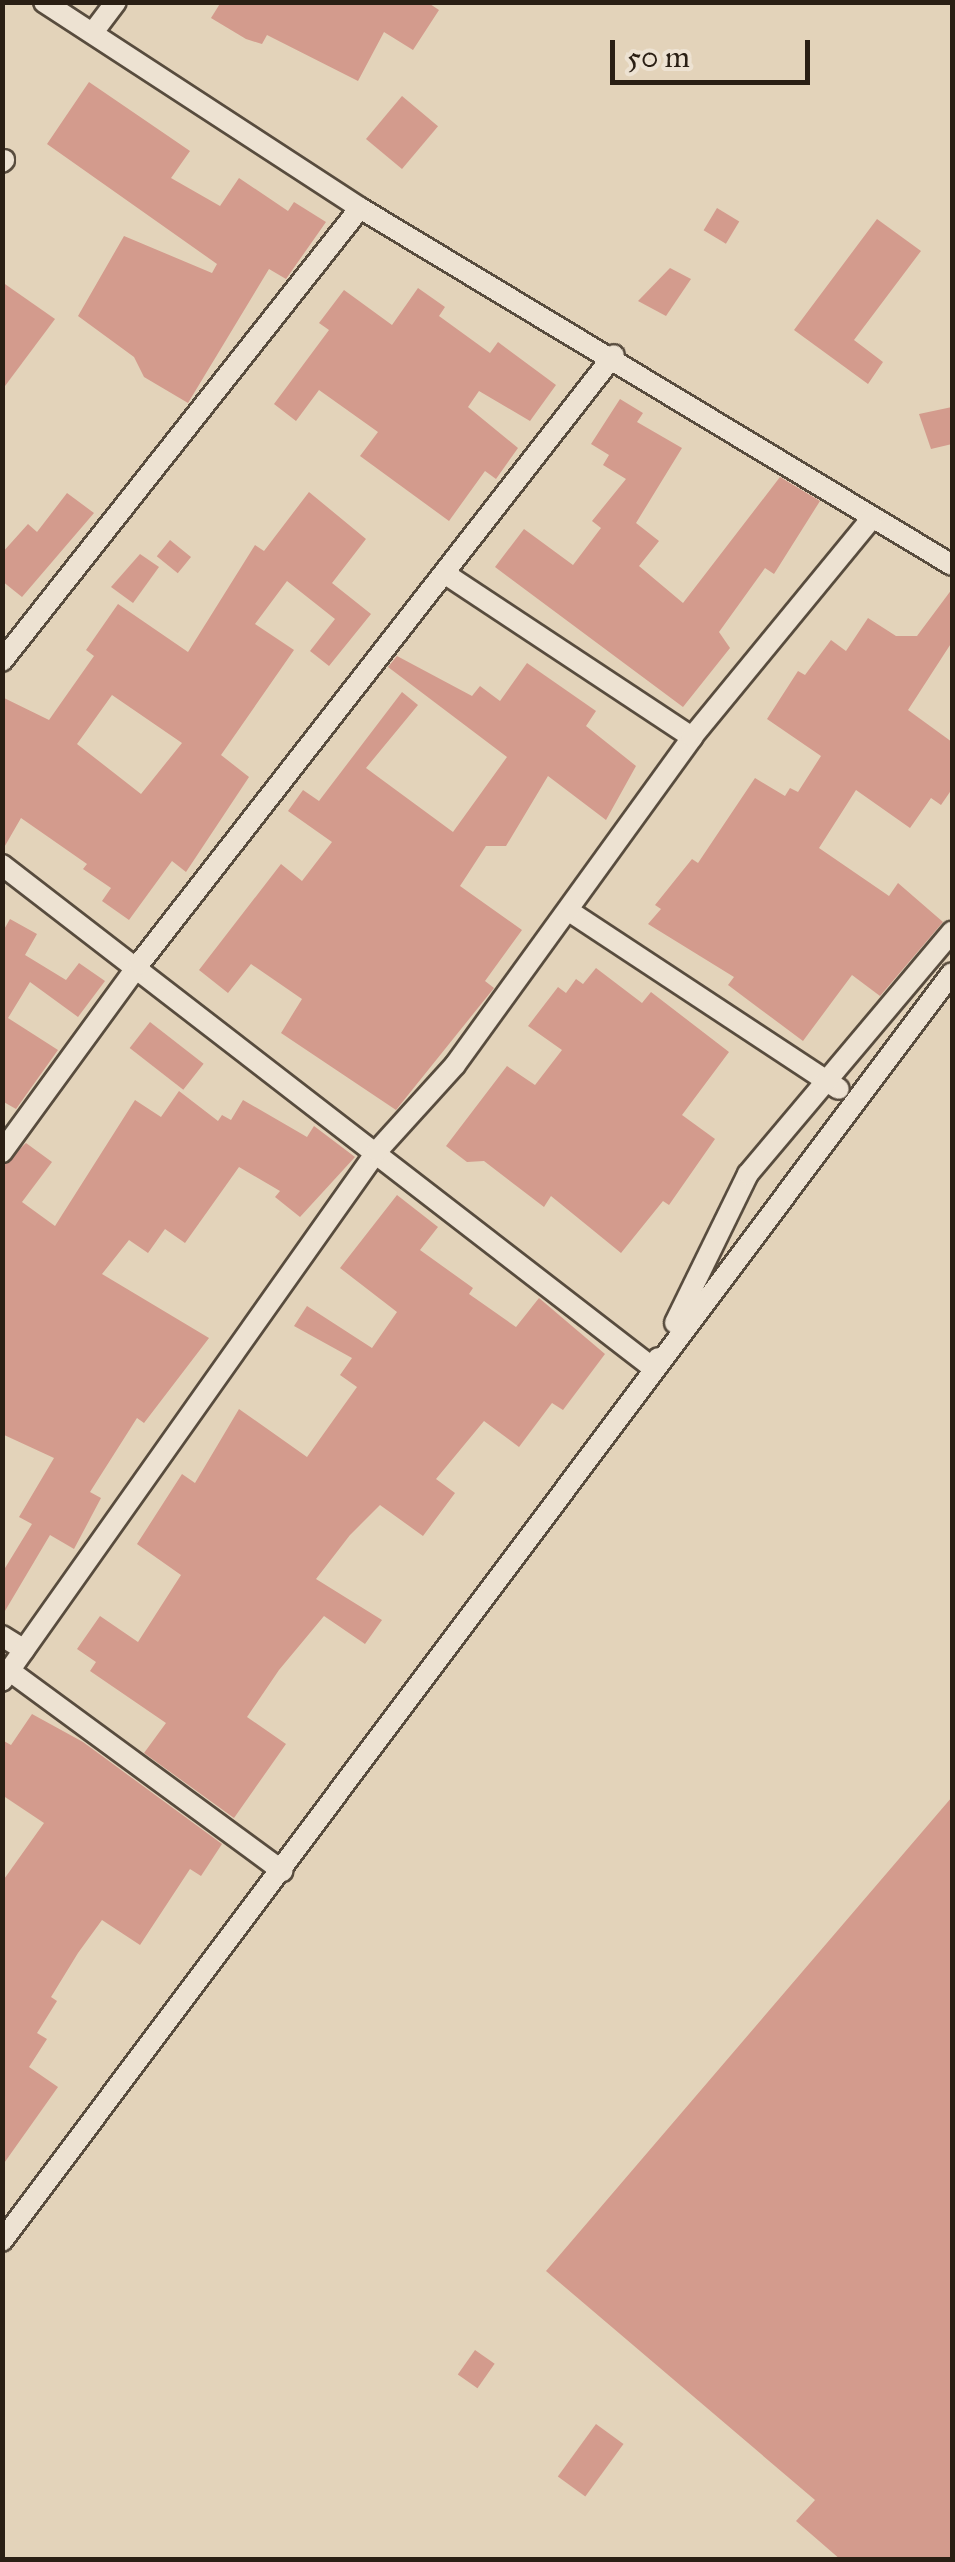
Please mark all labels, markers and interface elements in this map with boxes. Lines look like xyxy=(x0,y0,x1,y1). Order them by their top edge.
scale bar xyxy=(615,20,815,82)
text: 50 m xyxy=(627,39,690,75)

